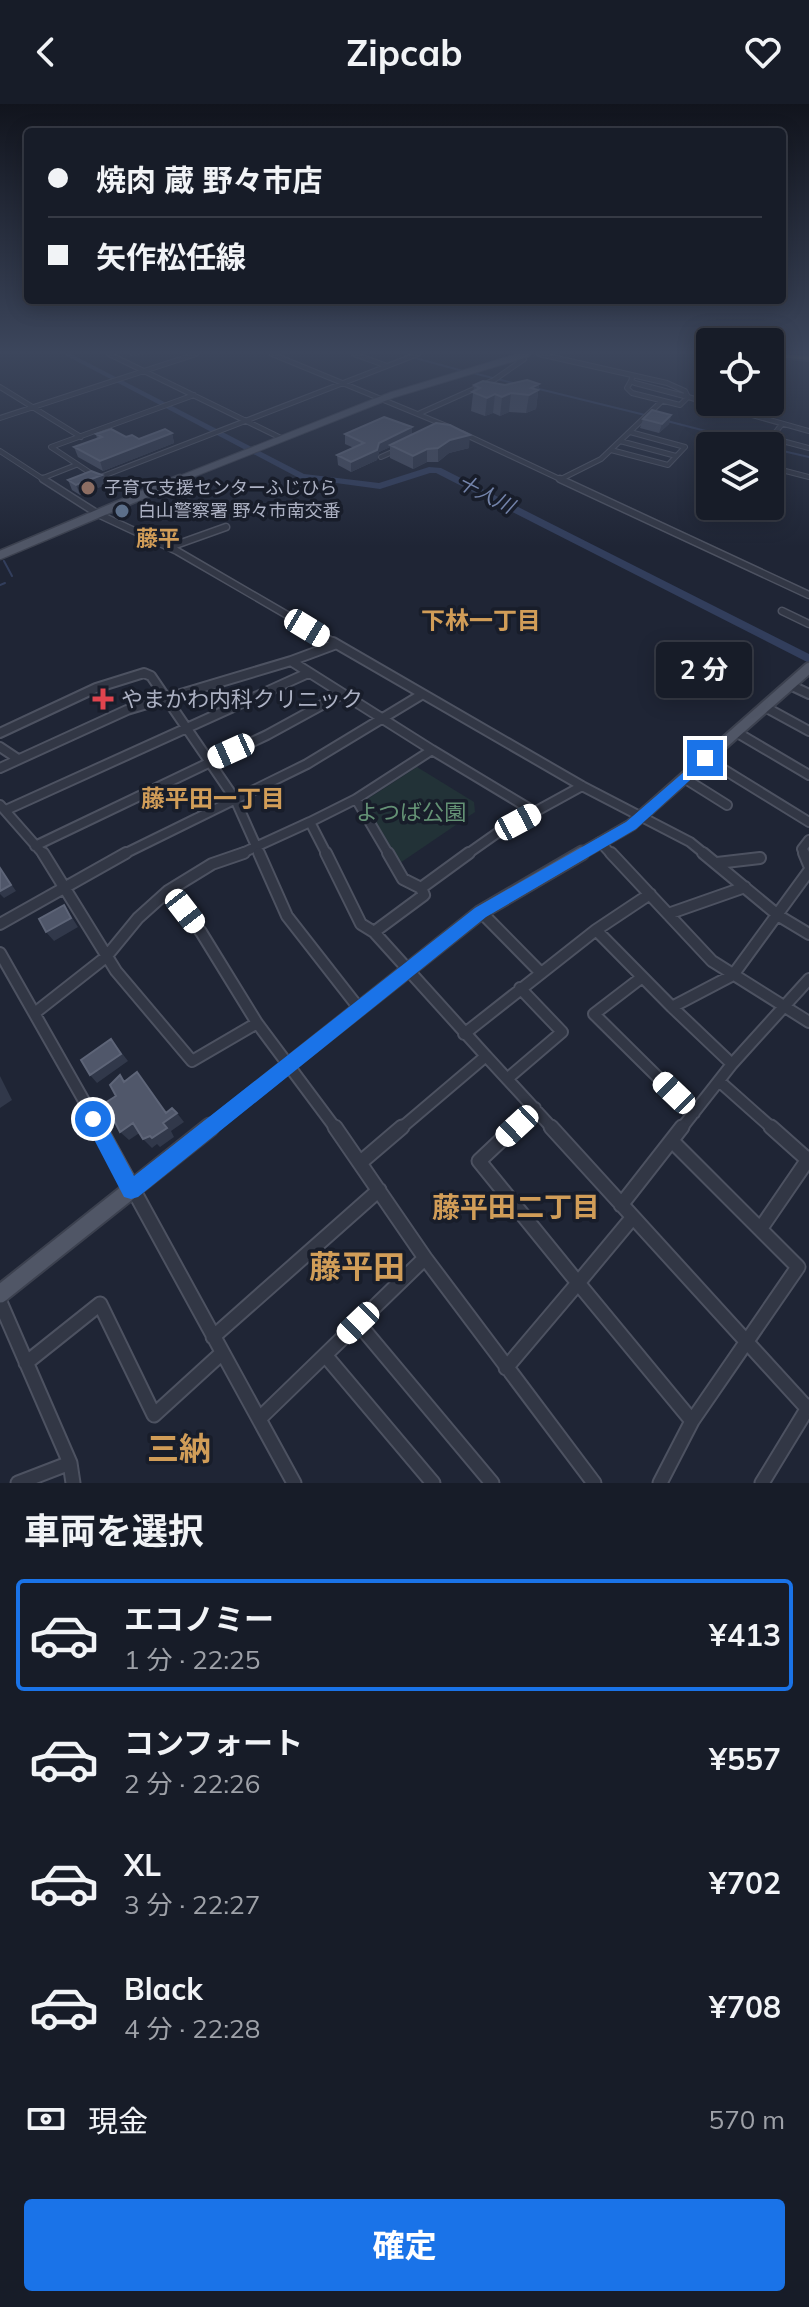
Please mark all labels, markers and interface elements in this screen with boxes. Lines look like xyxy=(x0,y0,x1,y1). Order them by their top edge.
icon: back xyxy=(24,30,68,74)
text: Zipcab xyxy=(346,30,463,75)
icon: heart xyxy=(741,30,785,74)
text: 焼肉 蔵 野々市店 xyxy=(96,161,322,199)
text: 矢作松任線 xyxy=(96,238,246,276)
map controls xyxy=(696,328,784,520)
button: locate xyxy=(696,328,784,416)
button: layers xyxy=(696,432,784,520)
water label: 十人川 xyxy=(454,469,520,519)
place label: 子育て支援センターふじひら xyxy=(104,476,337,499)
marker: 子育て支援センターふじひら xyxy=(79,479,97,497)
place label: 白山警察署 野々市南交番 xyxy=(138,499,341,522)
marker: 白山警察署 野々市南交番 xyxy=(113,502,131,520)
district label: 藤平 xyxy=(136,524,180,552)
car xyxy=(280,605,334,651)
district label: 下林一丁目 xyxy=(421,605,541,635)
callout: 2 分 xyxy=(657,642,753,698)
text: 2 分 xyxy=(680,653,728,686)
place label: やまかわ内科クリニック xyxy=(121,685,363,713)
marker: やまかわ内科クリニック xyxy=(92,688,114,710)
car xyxy=(204,730,258,772)
route end xyxy=(687,740,723,776)
district label: 藤平田一丁目 xyxy=(141,783,285,813)
park label: よつば公園 xyxy=(356,798,466,826)
car xyxy=(491,800,545,844)
car xyxy=(161,885,209,937)
car xyxy=(648,1068,700,1118)
route start xyxy=(75,1101,111,1137)
car xyxy=(491,1101,543,1151)
district label: 藤平田二丁目 xyxy=(432,1189,600,1224)
district label: 藤平田 xyxy=(309,1246,405,1286)
car xyxy=(332,1298,384,1348)
district label: 三納 xyxy=(147,1428,211,1468)
text: 車両を選択 xyxy=(24,1508,204,1553)
icon: car xyxy=(28,1599,100,1671)
text: エコノミー xyxy=(124,1600,274,1638)
text: ¥413 xyxy=(709,1616,781,1654)
text: 1 分 · 22:25 xyxy=(124,1643,260,1676)
icon: car xyxy=(28,1723,100,1795)
text: コンフォート xyxy=(124,1724,303,1762)
text: ¥557 xyxy=(709,1740,781,1778)
text: 2 分 · 22:26 xyxy=(124,1767,260,1800)
text: XL xyxy=(124,1846,161,1884)
icon: car xyxy=(28,1847,100,1919)
text: ¥702 xyxy=(709,1864,781,1902)
text: 3 分 · 22:27 xyxy=(124,1888,260,1921)
text: Black xyxy=(124,1970,203,2008)
icon: car xyxy=(28,1971,100,2043)
text: ¥708 xyxy=(709,1988,781,2026)
text: 4 分 · 22:28 xyxy=(124,2012,260,2045)
icon: cash xyxy=(24,2097,68,2141)
text: 現金 xyxy=(88,2102,148,2140)
text: 570 m xyxy=(709,2103,785,2136)
button: 確定 xyxy=(24,2199,785,2291)

